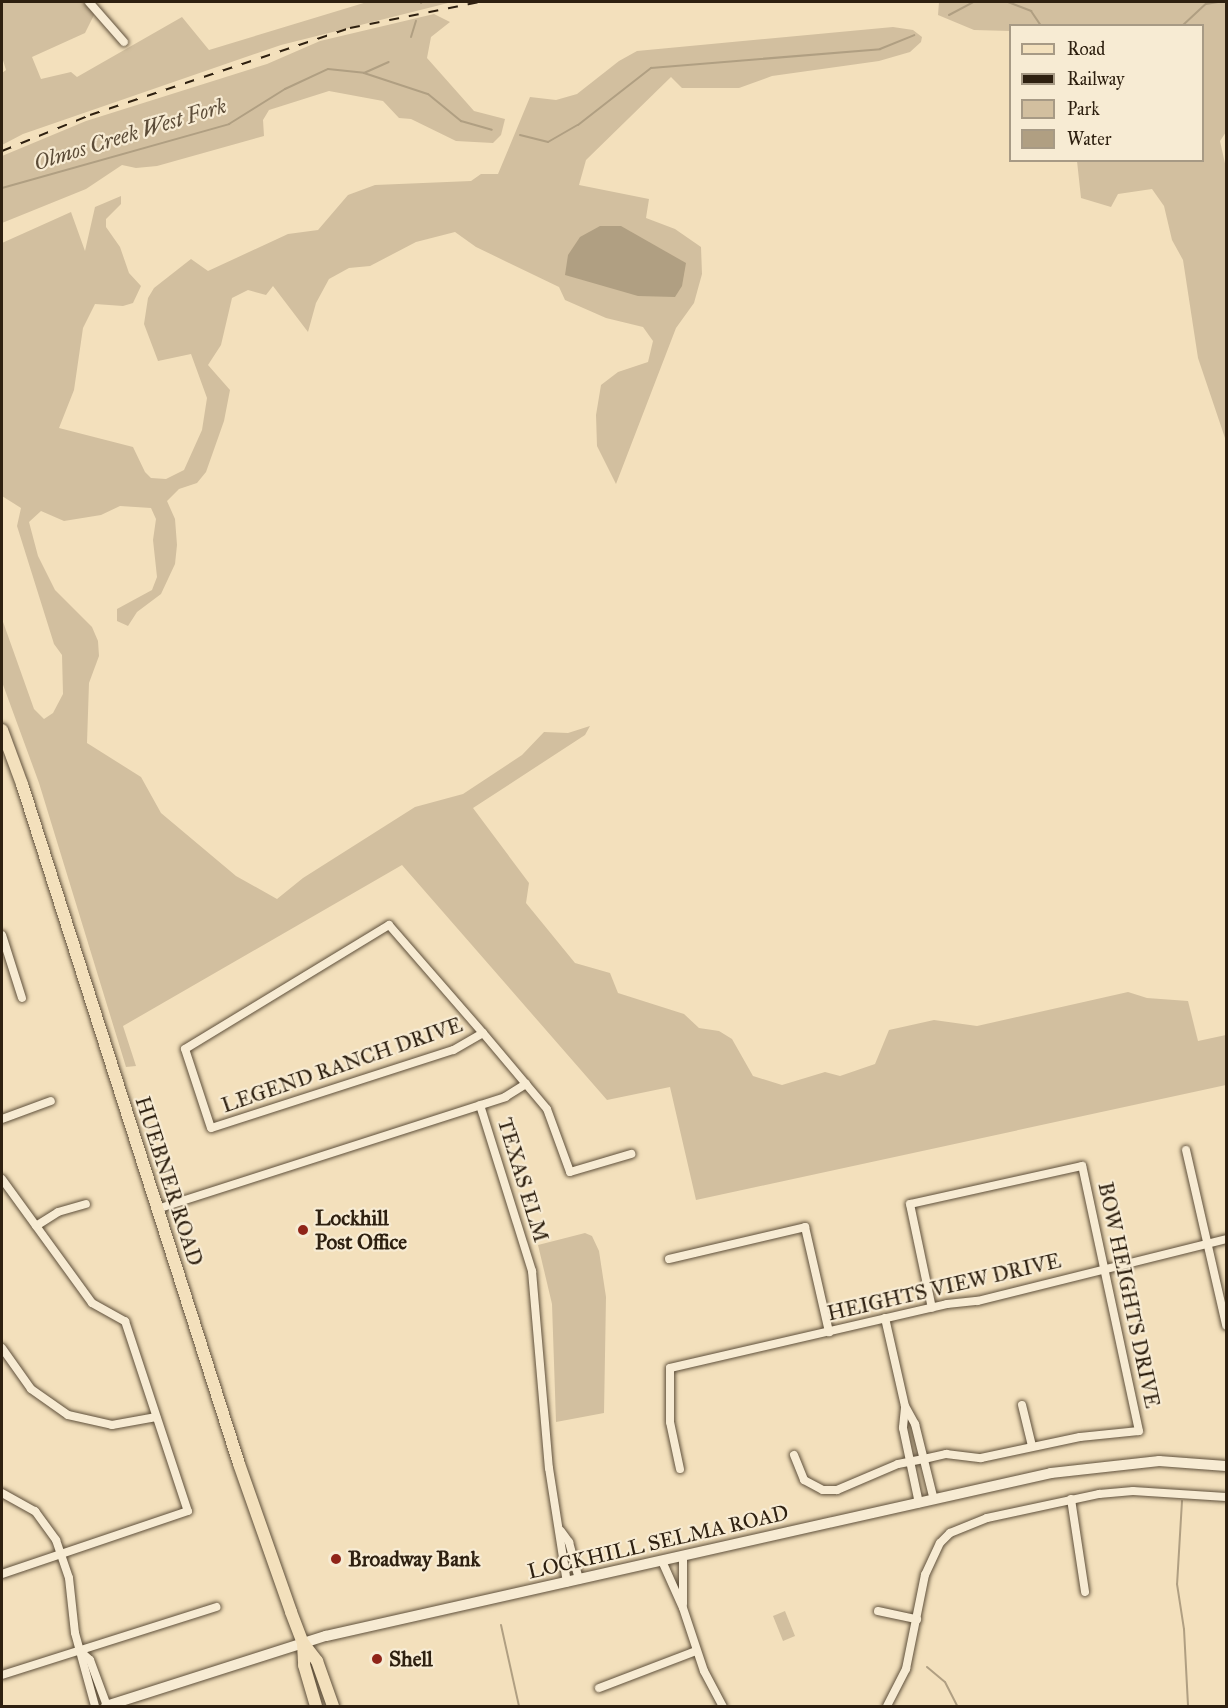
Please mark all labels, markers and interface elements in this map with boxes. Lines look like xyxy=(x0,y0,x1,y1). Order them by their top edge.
legend xyxy=(1009,24,1204,162)
text: Road xyxy=(1067,38,1105,60)
text: Railway xyxy=(1067,68,1124,90)
water label: Olmos Creek West Fork xyxy=(30,92,230,176)
text: Park xyxy=(1067,98,1100,120)
text: Water xyxy=(1067,128,1111,150)
street label: LEGEND RANCH DRIVE xyxy=(218,1012,466,1118)
street label: HUEBNER ROAD xyxy=(130,1093,208,1269)
street label: TEXAS ELM xyxy=(492,1115,554,1245)
street label: BOW HEIGHTS DRIVE xyxy=(1093,1180,1165,1410)
place label: Lockhill Post Office xyxy=(315,1205,407,1255)
marker: Lockhill Post Office xyxy=(296,1223,310,1237)
street label: HEIGHTS VIEW DRIVE xyxy=(825,1248,1063,1326)
street label: LOCKHILL SELMA ROAD xyxy=(525,1500,791,1584)
place label: Broadway Bank xyxy=(348,1546,480,1572)
marker: Broadway Bank xyxy=(329,1552,343,1566)
place label: Shell xyxy=(389,1646,433,1672)
marker: Shell xyxy=(370,1652,384,1666)

